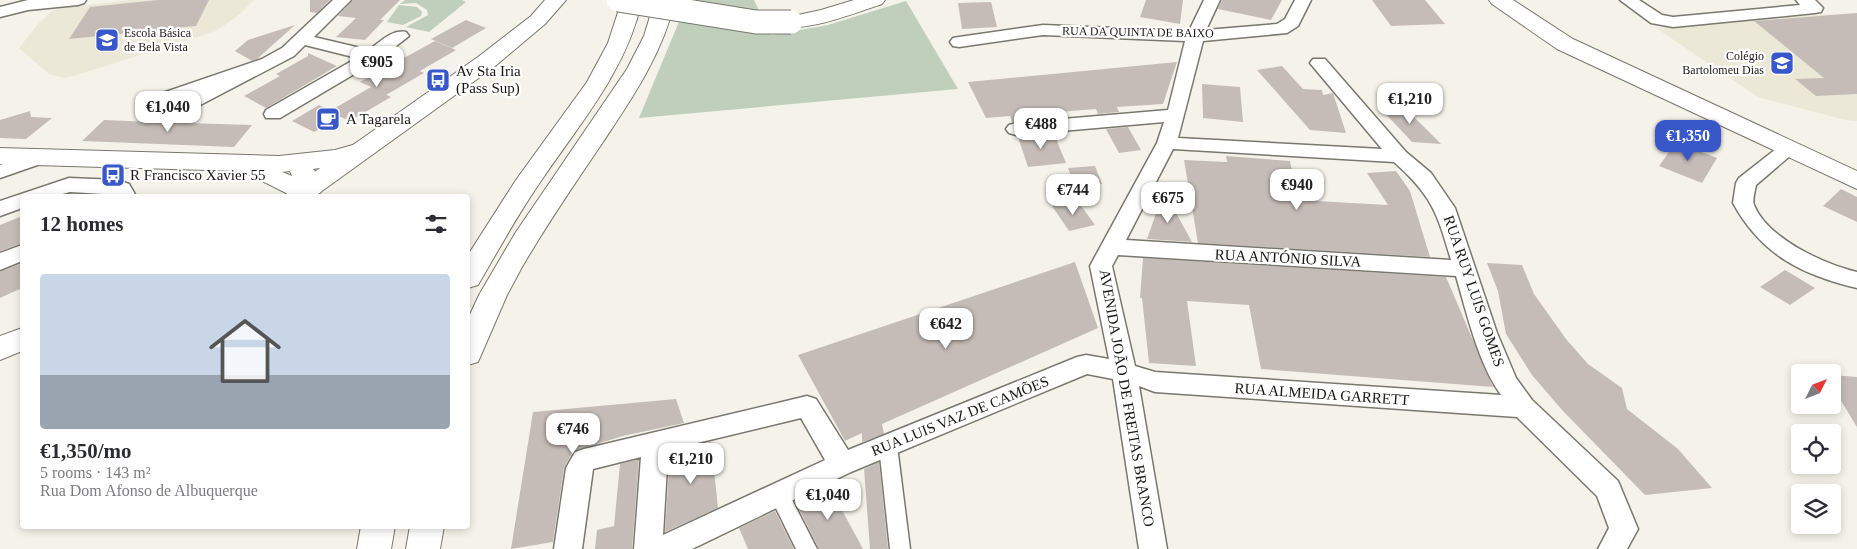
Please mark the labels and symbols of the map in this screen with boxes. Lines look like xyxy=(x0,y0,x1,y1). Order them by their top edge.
street label: RUA DA QUINTA DE BAIXO xyxy=(1062,24,1214,40)
place label: Escola Básica de Bela Vista xyxy=(124,26,192,54)
school or university icon: Escola Básica de Bela Vista xyxy=(94,27,120,53)
pin: €905 xyxy=(347,46,407,88)
place label: Colégio Bartolomeu Dias xyxy=(1682,49,1764,77)
school or university icon: Colégio Bartolomeu Dias xyxy=(1769,50,1795,76)
place label: Av Sta Iria (Pass Sup) xyxy=(456,63,521,97)
bus stop icon: Av Sta Iria (Pass Sup) xyxy=(425,67,451,93)
pin: €1,210 xyxy=(1369,82,1451,125)
pin: €1,040 xyxy=(127,90,209,133)
cafe icon: A Tagarela xyxy=(315,106,341,132)
pin: €488 xyxy=(1011,108,1071,150)
place label: A Tagarela xyxy=(346,111,411,127)
pin: €1,350 xyxy=(1647,120,1729,162)
bus stop icon: R Francisco Xavier 55 xyxy=(100,162,126,188)
place label: R Francisco Xavier 55 xyxy=(130,167,265,183)
pin: €940 xyxy=(1267,168,1327,211)
pin: €744 xyxy=(1043,174,1103,216)
pin: €675 xyxy=(1138,182,1198,224)
street label: RUA RUY LUIS GOMES xyxy=(1441,213,1507,369)
street label: RUA ANTÓNIO SILVA xyxy=(1214,246,1362,270)
street label: AVENIDA JOÃO DE FREITAS BRANCO xyxy=(1096,268,1158,528)
pin: €642 xyxy=(916,308,976,350)
north arrow xyxy=(1791,364,1841,414)
street label: RUA LUIS VAZ DE CAMÕES xyxy=(869,373,1051,459)
street label: RUA ALMEIDA GARRETT xyxy=(1234,380,1410,408)
pin: €746 xyxy=(543,412,603,455)
pin: €1,210 xyxy=(650,442,732,485)
pin: €1,040 xyxy=(787,478,869,521)

